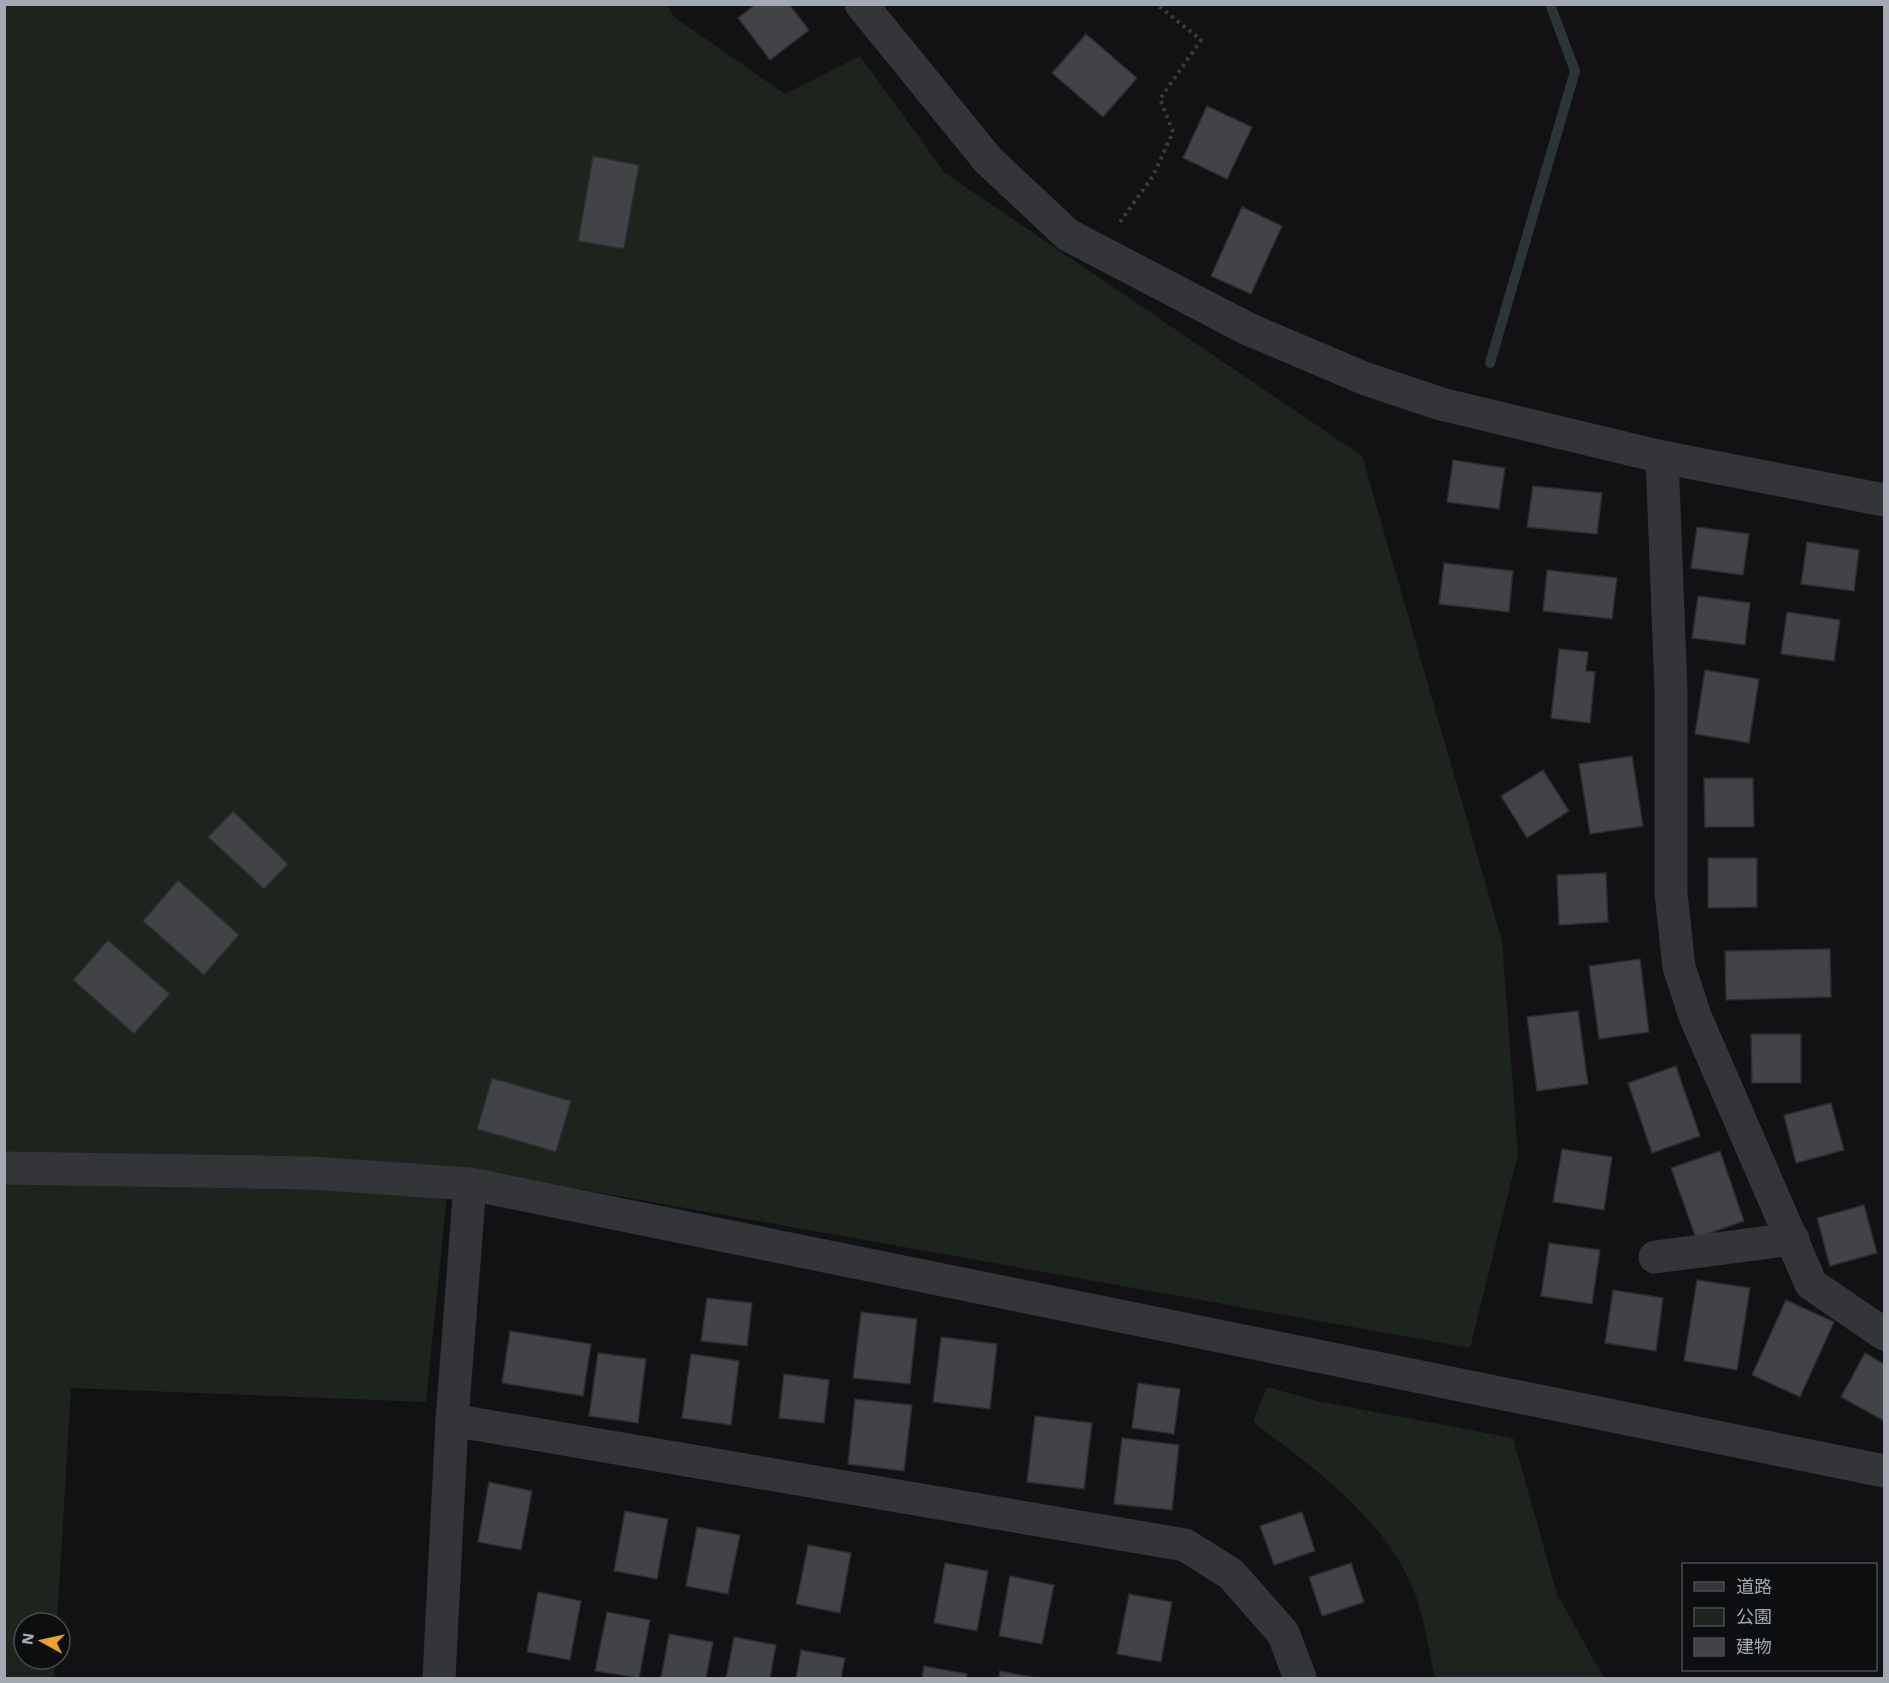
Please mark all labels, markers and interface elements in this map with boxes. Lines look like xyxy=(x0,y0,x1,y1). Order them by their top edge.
legend xyxy=(1682,1563,1877,1671)
text: 道路 xyxy=(1736,1576,1772,1597)
text: 公園 xyxy=(1736,1606,1772,1627)
north arrow xyxy=(12,1611,72,1671)
text: N xyxy=(17,1632,38,1646)
text: 建物 xyxy=(1736,1636,1772,1657)

